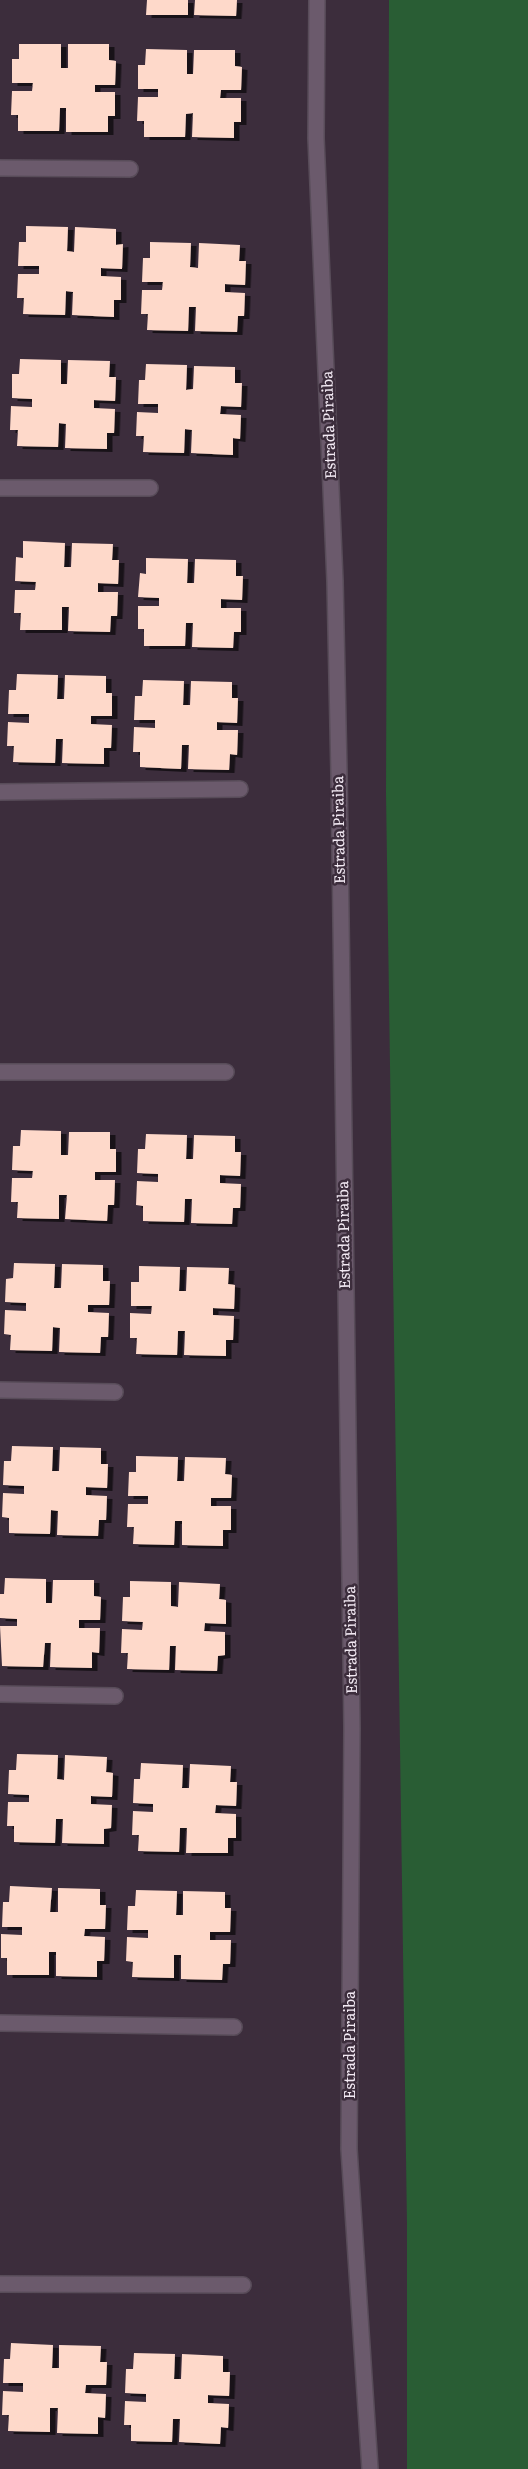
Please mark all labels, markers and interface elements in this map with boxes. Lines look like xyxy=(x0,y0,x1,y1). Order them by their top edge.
street label: Estrada Piraiba xyxy=(314,370,341,480)
street label: Estrada Piraiba xyxy=(325,775,350,884)
street label: Estrada Piraiba xyxy=(330,1180,355,1289)
street label: Estrada Piraiba xyxy=(337,1585,362,1694)
street label: Estrada Piraiba xyxy=(337,1990,360,2099)

